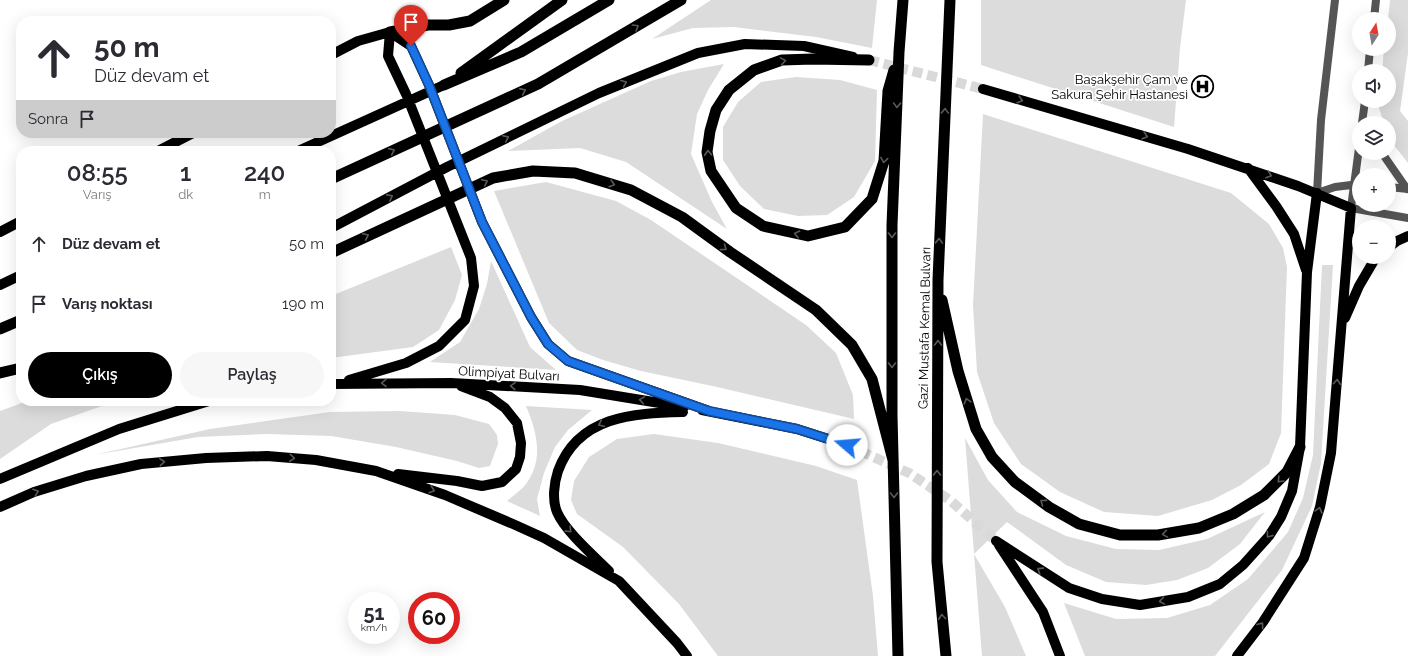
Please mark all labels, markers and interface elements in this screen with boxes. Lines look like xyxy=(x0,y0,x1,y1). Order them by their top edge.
pin xyxy=(394,5,428,46)
icon: arrive xyxy=(400,11,422,33)
north arrow xyxy=(1352,12,1396,56)
map controls xyxy=(1352,12,1396,264)
one-way arrow xyxy=(632,24,639,31)
text: 50 m xyxy=(94,31,160,64)
icon: ahead xyxy=(28,32,80,84)
one-way arrow xyxy=(779,57,786,66)
button: sound xyxy=(1352,64,1396,108)
text: Düz devam et xyxy=(94,65,209,86)
place label: Başakşehir Çam ve Sakura Şehir Hastanesi xyxy=(1051,72,1188,102)
hospital icon: Başakşehir Çam ve Sakura Şehir Hastanesi xyxy=(1190,73,1216,99)
one-way arrow xyxy=(620,79,627,87)
one-way arrow xyxy=(519,88,526,96)
one-way arrow xyxy=(1017,95,1023,103)
one-way arrow xyxy=(892,102,901,108)
icon: arrive xyxy=(76,108,98,130)
one-way arrow xyxy=(941,108,949,114)
text: Sonra xyxy=(28,110,68,128)
button: layers xyxy=(1352,116,1396,160)
one-way arrow xyxy=(1141,131,1148,140)
one-way arrow xyxy=(502,135,509,143)
one-way arrow xyxy=(388,148,395,156)
one-way arrow xyxy=(704,150,712,156)
one-way arrow xyxy=(880,157,889,163)
text: 08:55 xyxy=(67,158,128,187)
text: 1 xyxy=(180,158,191,187)
text: 240 xyxy=(244,158,285,187)
button: + xyxy=(1352,168,1396,212)
one-way arrow xyxy=(1265,171,1272,179)
one-way arrow xyxy=(480,179,488,187)
one-way arrow xyxy=(608,179,615,188)
text: Varış xyxy=(83,187,112,202)
text: dk xyxy=(178,187,193,202)
text: m xyxy=(259,187,271,202)
one-way arrow xyxy=(386,194,393,202)
button: − xyxy=(1352,220,1396,264)
one-way arrow xyxy=(793,230,800,238)
one-way arrow xyxy=(888,232,896,238)
icon: ahead xyxy=(28,233,50,255)
one-way arrow xyxy=(362,233,370,241)
text: Düz devam et xyxy=(62,235,160,253)
text: 50 m xyxy=(289,235,324,253)
one-way arrow xyxy=(935,238,944,244)
one-way arrow xyxy=(720,243,727,250)
street label: Gazi Mustafa Kemal Bulvarı xyxy=(916,247,933,409)
icon: arrive xyxy=(28,293,50,315)
text: Varış noktası xyxy=(62,295,153,313)
text: 190 m xyxy=(282,295,324,313)
one-way arrow xyxy=(934,340,942,346)
button: Çıkış xyxy=(28,352,172,398)
button: Paylaş xyxy=(180,352,324,398)
one-way arrow xyxy=(888,362,896,368)
street label: Olimpiyat Bulvarı xyxy=(458,363,560,384)
one-way arrow xyxy=(1333,378,1342,385)
one-way arrow xyxy=(381,379,387,387)
one-way arrow xyxy=(510,382,516,391)
one-way arrow xyxy=(639,397,646,405)
one-way arrow xyxy=(963,397,972,404)
one-way arrow xyxy=(598,419,606,427)
position arrow xyxy=(826,424,868,466)
one-way arrow xyxy=(289,454,295,463)
one-way arrow xyxy=(159,457,165,466)
one-way arrow xyxy=(933,470,941,476)
one-way arrow xyxy=(1277,475,1285,483)
one-way arrow xyxy=(428,485,435,494)
one-way arrow xyxy=(32,488,39,496)
one-way arrow xyxy=(890,492,898,498)
one-way arrow xyxy=(1040,500,1047,507)
one-way arrow xyxy=(1314,507,1323,514)
one-way arrow xyxy=(564,525,572,533)
one-way arrow xyxy=(1162,529,1168,538)
one-way arrow xyxy=(1266,531,1274,538)
one-way arrow xyxy=(1037,567,1044,575)
speed limit sign: 60 xyxy=(408,592,460,644)
one-way arrow xyxy=(1159,596,1166,605)
text: 51 xyxy=(364,601,384,625)
one-way arrow xyxy=(938,614,947,620)
text: km/h xyxy=(361,622,387,633)
one-way arrow xyxy=(1256,622,1264,629)

